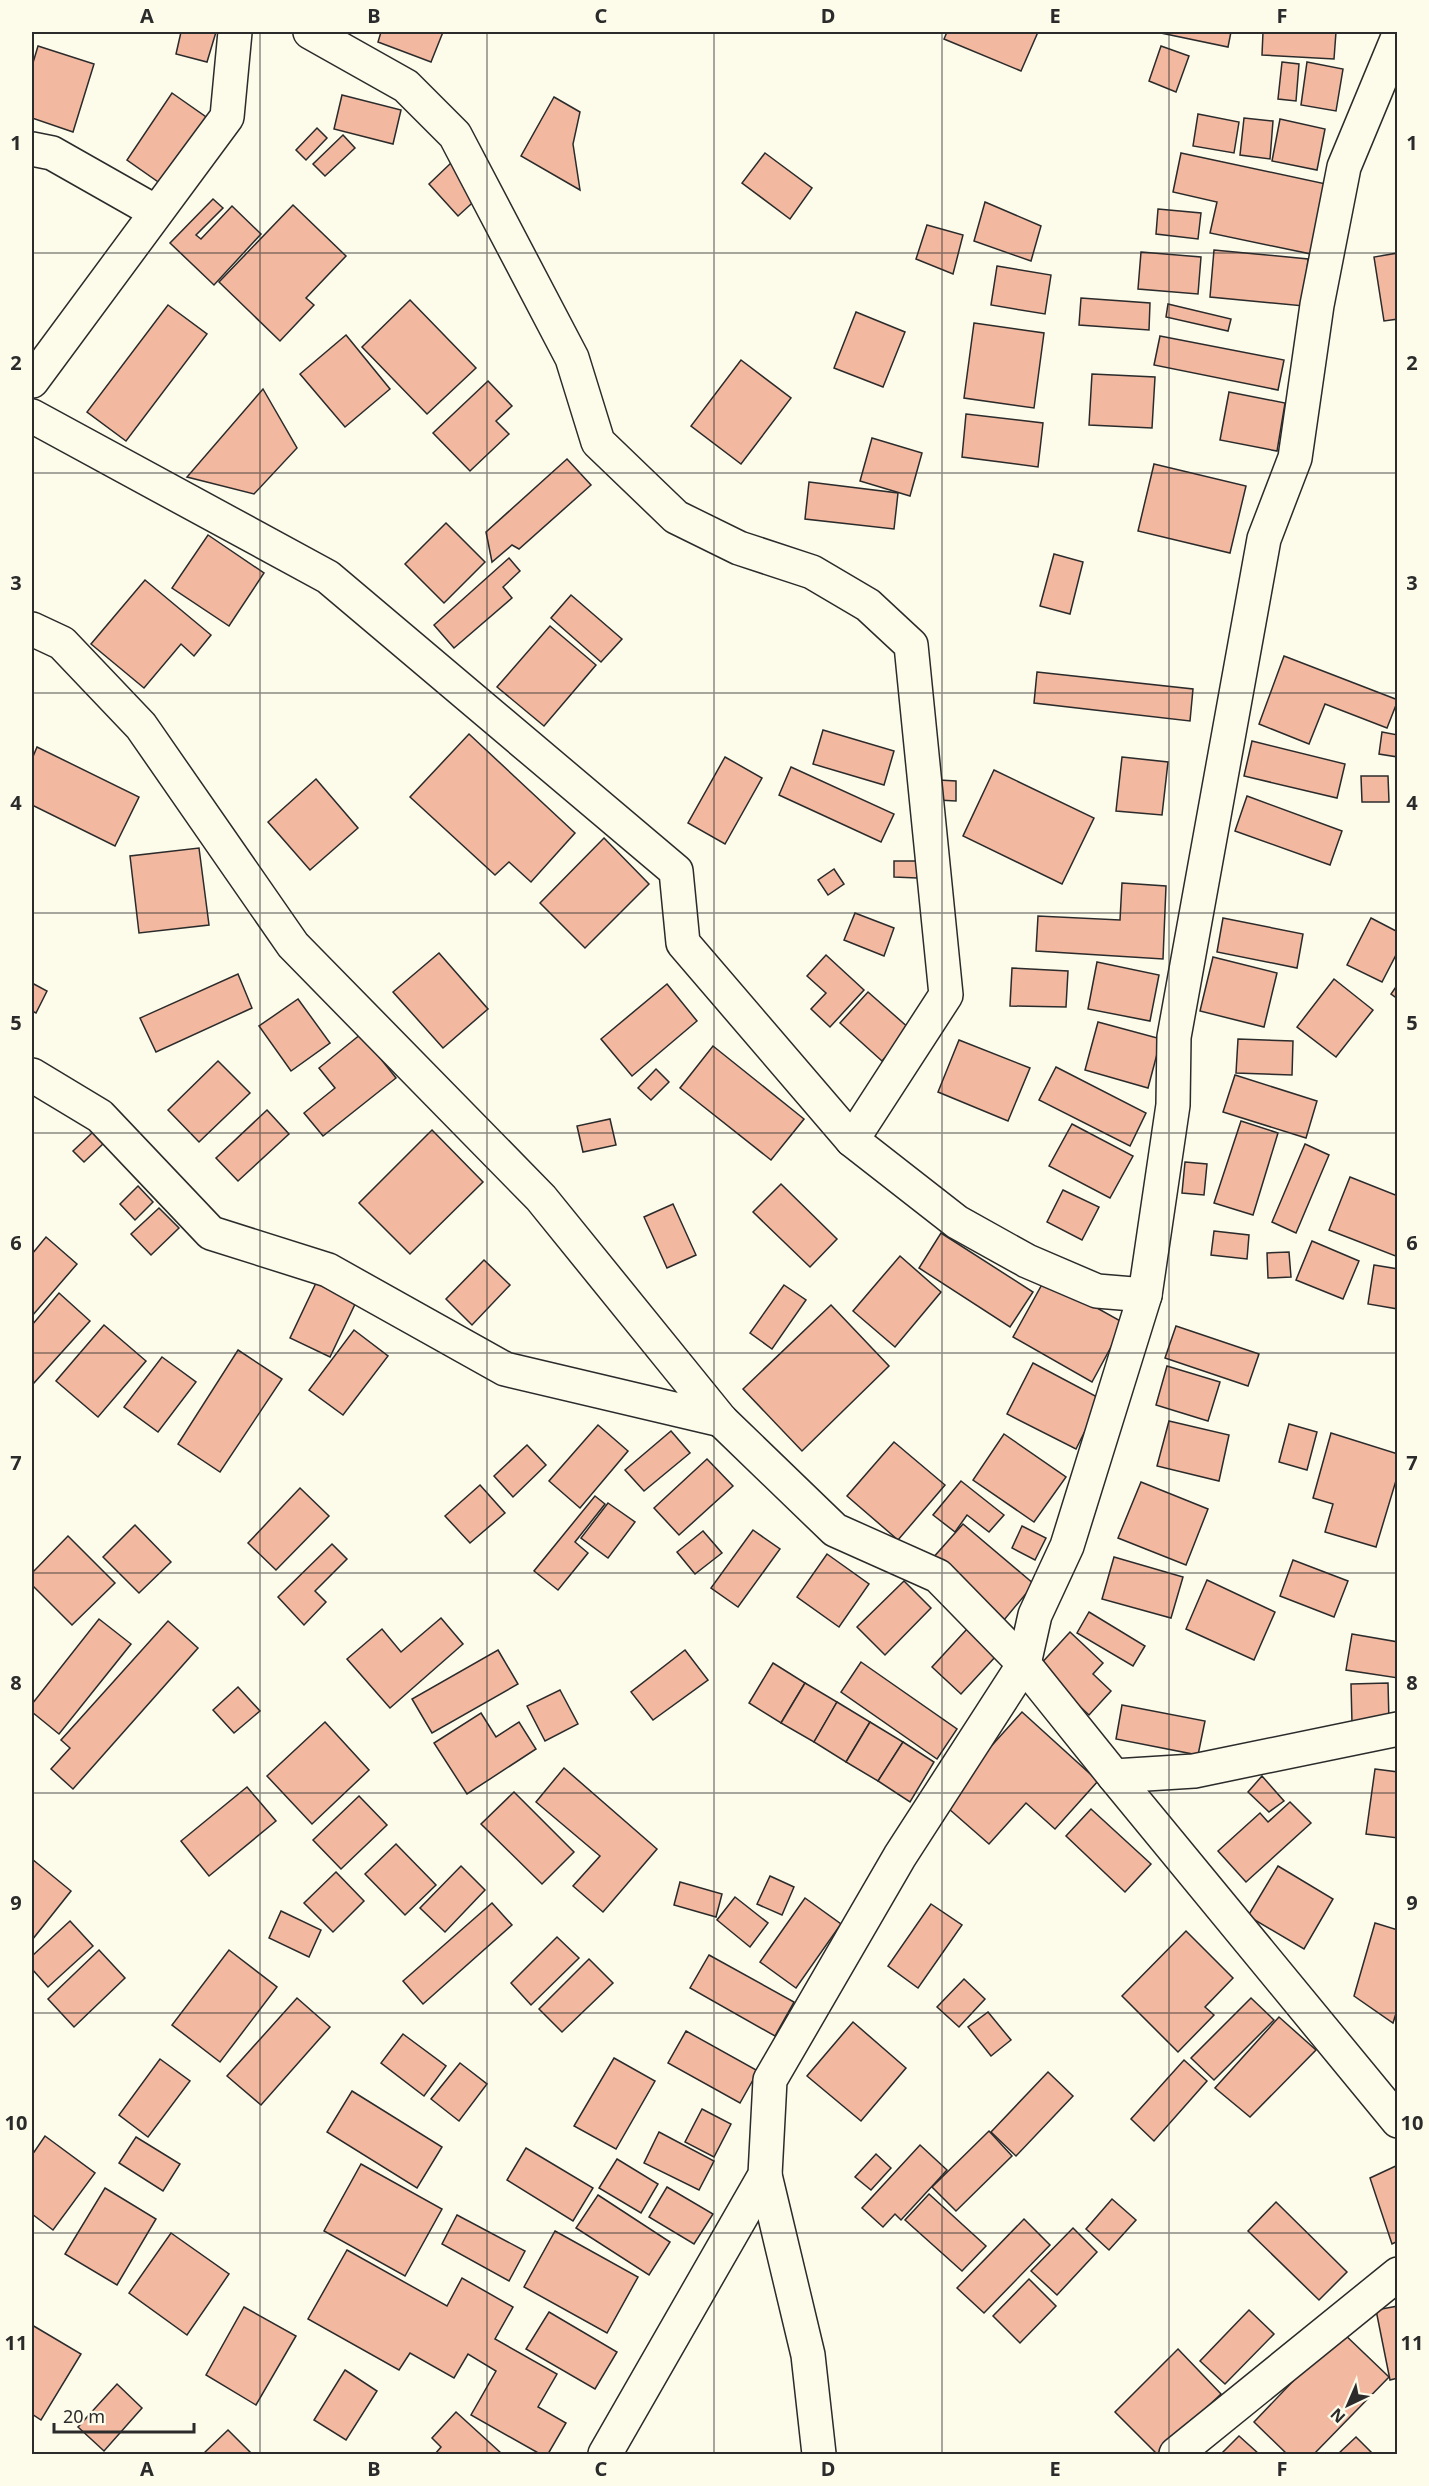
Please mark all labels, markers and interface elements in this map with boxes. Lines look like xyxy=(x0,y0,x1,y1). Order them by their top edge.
text: A xyxy=(140,2,154,29)
text: B xyxy=(367,2,381,29)
text: C xyxy=(595,2,608,29)
text: D xyxy=(821,2,835,29)
text: E xyxy=(1049,2,1061,29)
text: F xyxy=(1277,2,1287,29)
text: 1 xyxy=(10,129,22,156)
text: 1 xyxy=(1406,129,1418,156)
text: 2 xyxy=(10,349,22,376)
text: 2 xyxy=(1406,349,1418,376)
text: 3 xyxy=(10,569,22,596)
text: 3 xyxy=(1406,569,1418,596)
text: 4 xyxy=(10,789,22,816)
text: 4 xyxy=(1406,789,1418,816)
text: 5 xyxy=(10,1009,22,1036)
text: 5 xyxy=(1406,1009,1418,1036)
text: 6 xyxy=(10,1229,22,1256)
text: 6 xyxy=(1406,1229,1418,1256)
text: 7 xyxy=(10,1449,22,1476)
text: 7 xyxy=(1406,1449,1418,1476)
text: 8 xyxy=(10,1669,22,1696)
text: 8 xyxy=(1406,1669,1418,1696)
text: 9 xyxy=(10,1889,22,1916)
text: 9 xyxy=(1406,1889,1418,1916)
text: 10 xyxy=(5,2109,27,2136)
text: 10 xyxy=(1401,2109,1423,2136)
text: 11 xyxy=(5,2329,27,2356)
text: 11 xyxy=(1401,2329,1423,2356)
north arrow xyxy=(1318,2375,1378,2435)
scale bar xyxy=(54,2396,194,2434)
text: N xyxy=(1325,2403,1350,2428)
text: 20 m xyxy=(63,2404,105,2428)
text: A xyxy=(140,2455,154,2482)
text: B xyxy=(367,2455,381,2482)
text: C xyxy=(595,2455,608,2482)
text: D xyxy=(821,2455,835,2482)
text: E xyxy=(1049,2455,1061,2482)
text: F xyxy=(1277,2455,1287,2482)

